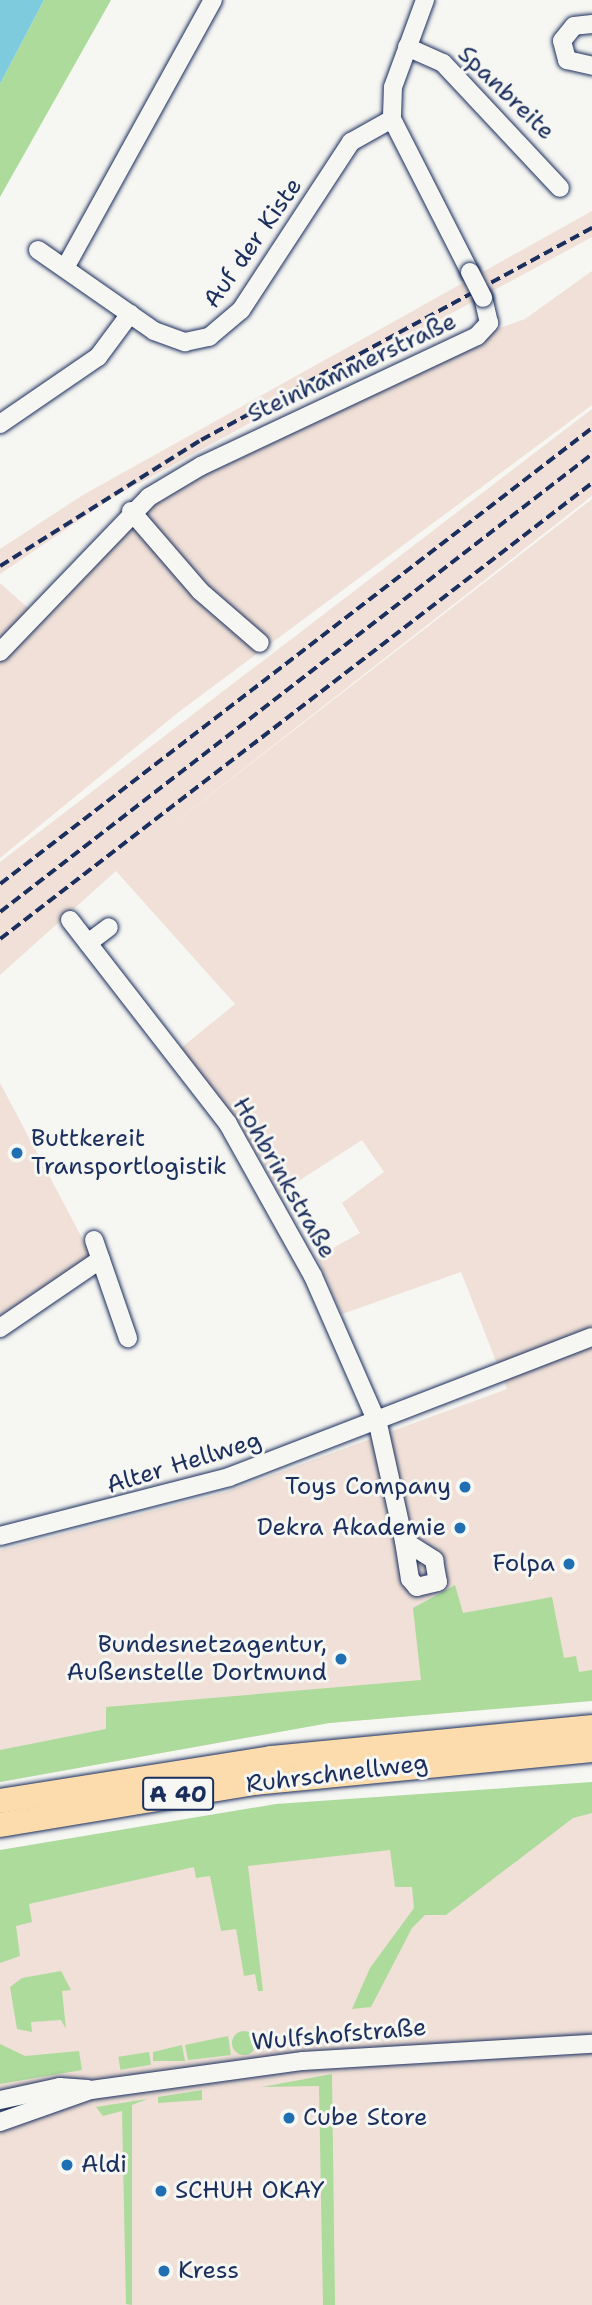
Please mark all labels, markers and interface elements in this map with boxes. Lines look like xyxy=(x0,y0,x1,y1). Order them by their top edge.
street label: Spanbreite xyxy=(452,40,560,146)
street label: Auf der Kiste xyxy=(198,172,308,314)
street label: Steinhammerstraße xyxy=(243,307,461,429)
street label: Hohbrinkstraße xyxy=(226,1092,342,1264)
place label: Buttkereit Transportlogistik xyxy=(31,1125,227,1181)
marker: Buttkereit Transportlogistik xyxy=(9,1145,25,1161)
street label: Alter Hellweg xyxy=(103,1426,265,1500)
place label: Toys Company xyxy=(285,1473,451,1501)
marker: Toys Company xyxy=(457,1479,473,1495)
place label: Dekra Akademie xyxy=(257,1514,446,1542)
marker: Dekra Akademie xyxy=(452,1520,468,1536)
place label: Folpa xyxy=(492,1550,555,1578)
marker: Folpa xyxy=(561,1556,577,1572)
place label: Bundesnetzagentur, Außenstelle Dortmund xyxy=(66,1631,327,1687)
marker: Bundesnetzagentur, Außenstelle Dortmund xyxy=(333,1651,349,1667)
street label: Ruhrschnellweg xyxy=(244,1749,430,1799)
road number: A 40 xyxy=(141,1774,215,1814)
street label: Wulfshofstraße xyxy=(250,2013,428,2057)
place label: Cube Store xyxy=(303,2104,427,2132)
marker: Cube Store xyxy=(281,2110,297,2126)
place label: Aldi xyxy=(81,2151,127,2179)
marker: Aldi xyxy=(59,2157,75,2173)
place label: SCHUH OKAY xyxy=(175,2177,324,2205)
marker: SCHUH OKAY xyxy=(153,2183,169,2199)
place label: Kress xyxy=(178,2257,239,2285)
marker: Kress xyxy=(156,2263,172,2279)

